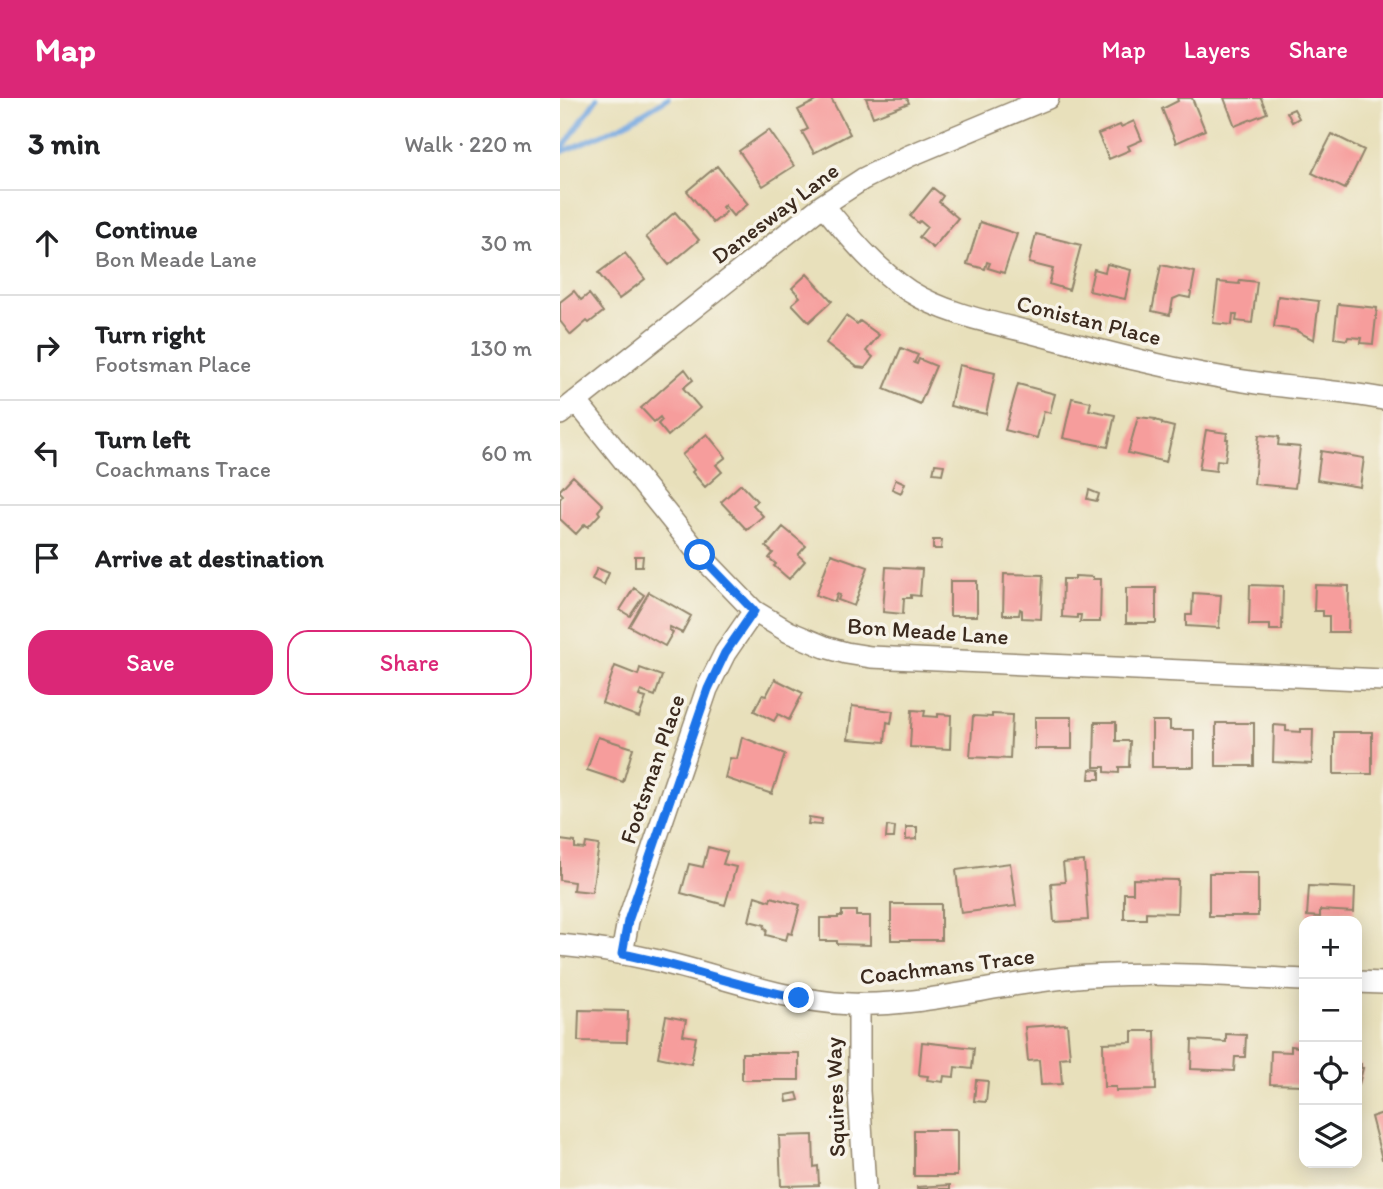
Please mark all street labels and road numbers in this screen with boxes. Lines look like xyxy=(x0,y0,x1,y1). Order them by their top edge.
street label: Danesway Lane xyxy=(706,156,844,270)
street label: Conistan Place xyxy=(1014,289,1164,351)
street label: Bon Meade Lane xyxy=(846,611,1010,651)
street label: Footsman Place xyxy=(613,691,691,847)
street label: Coachmans Trace xyxy=(858,941,1036,991)
street label: Squires Way xyxy=(819,1036,851,1157)

